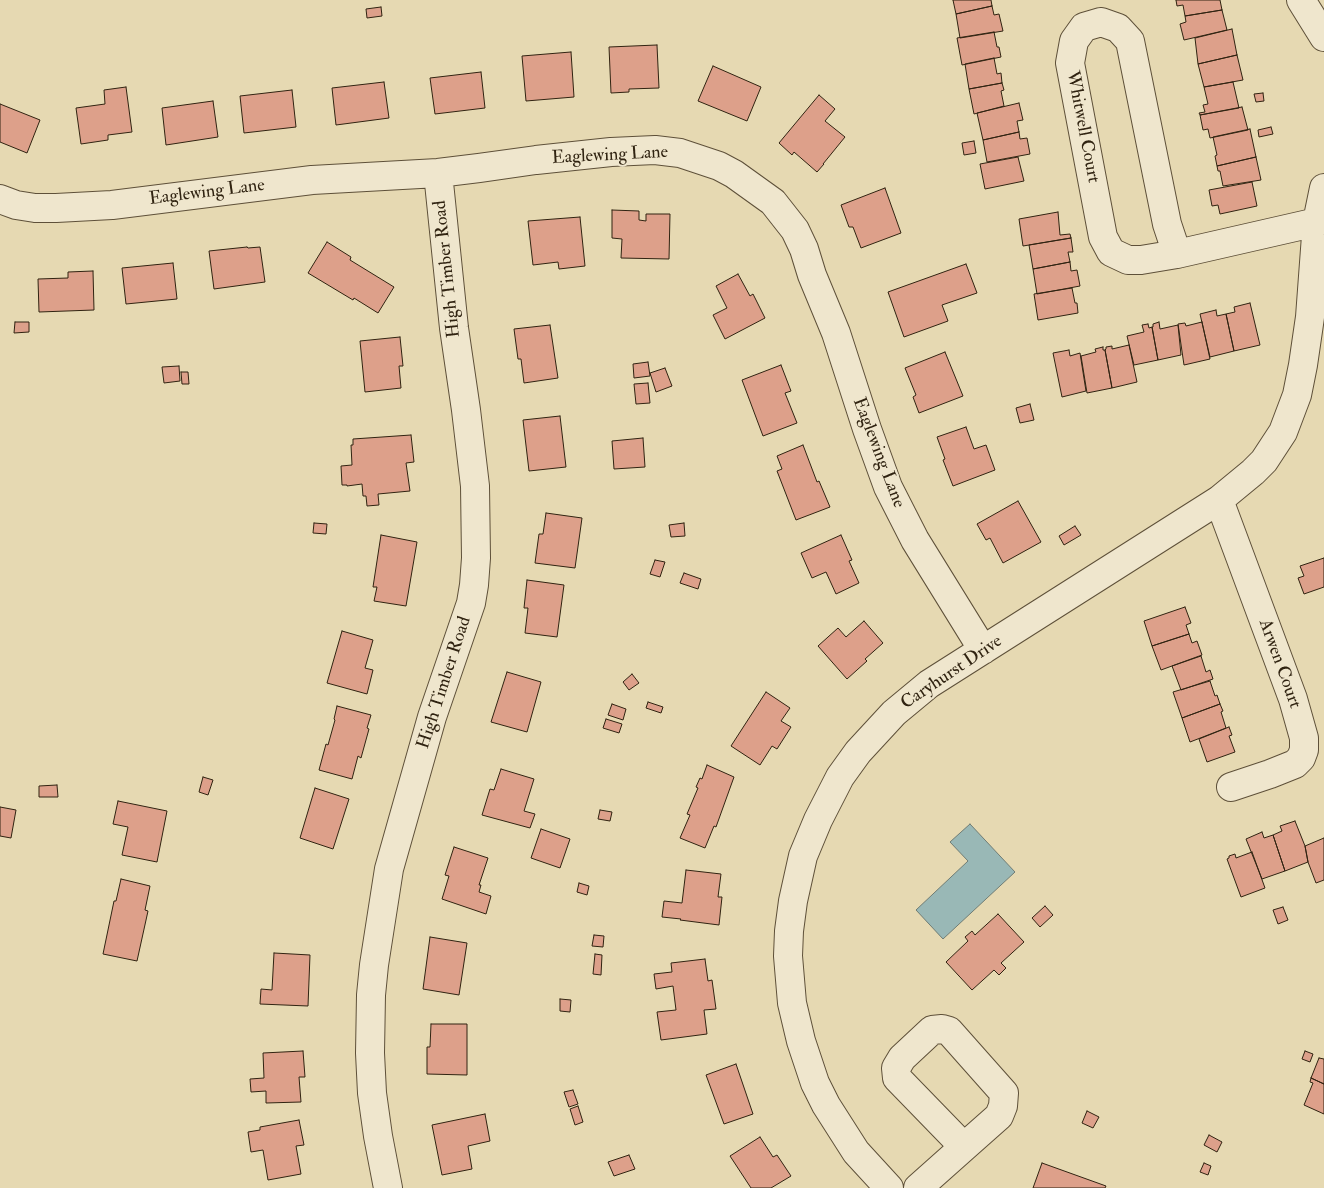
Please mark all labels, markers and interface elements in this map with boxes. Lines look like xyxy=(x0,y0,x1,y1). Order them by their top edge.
street label: Whitwell Court xyxy=(1061,69,1103,185)
street label: Eaglewing Lane xyxy=(551,142,669,170)
street label: Eaglewing Lane xyxy=(148,175,266,211)
street label: High Timber Road xyxy=(430,199,466,339)
street label: Eaglewing Lane xyxy=(847,395,909,511)
street label: High Timber Road xyxy=(413,614,477,752)
street label: Arwen Court xyxy=(1253,616,1305,712)
street label: Caryhurst Drive xyxy=(897,631,1007,715)

